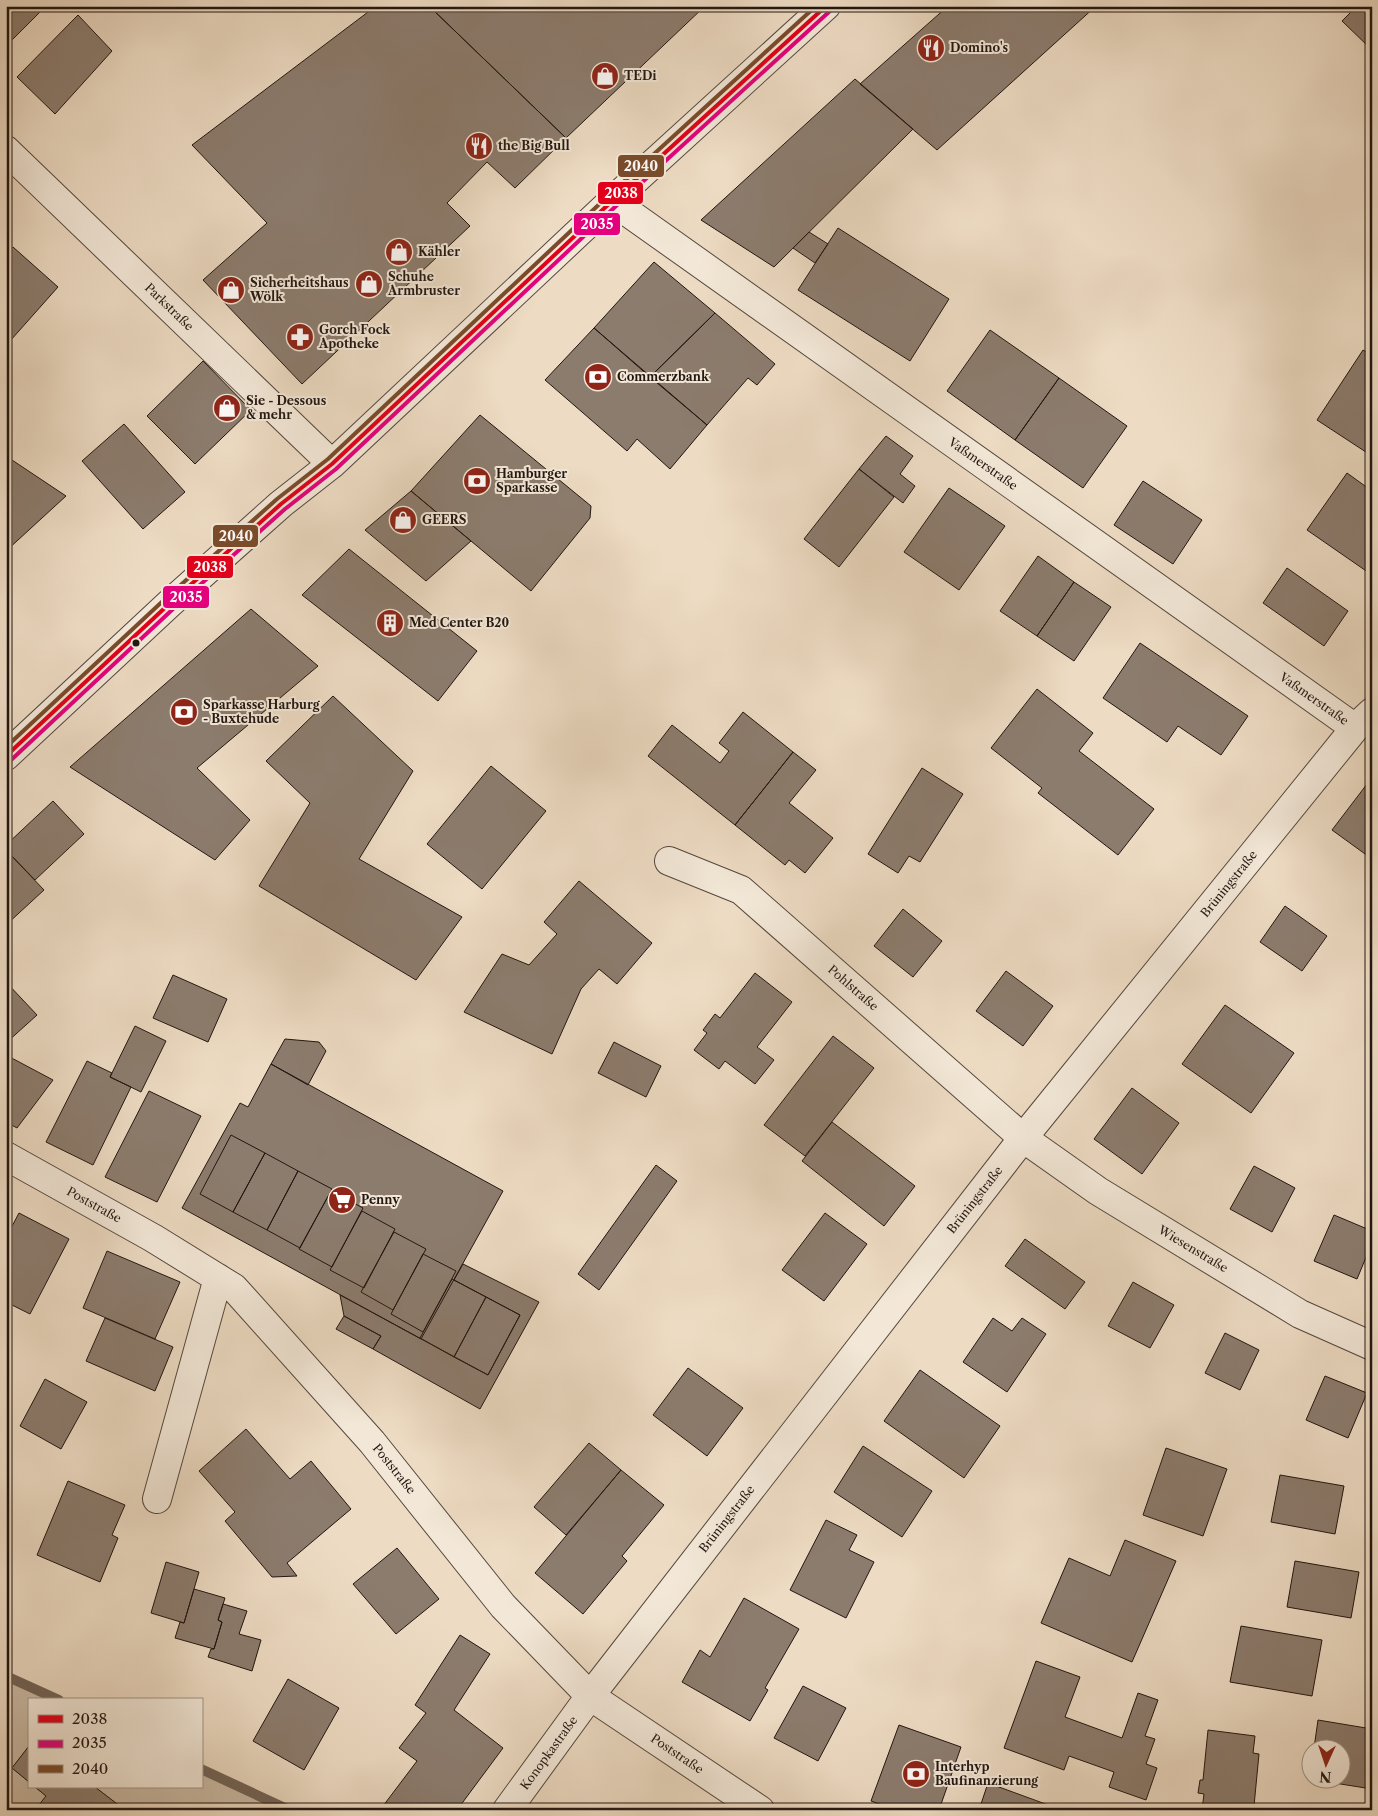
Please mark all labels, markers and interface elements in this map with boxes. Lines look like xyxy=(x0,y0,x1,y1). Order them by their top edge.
restaurant icon: Domino's xyxy=(916,33,946,63)
place label: Domino's xyxy=(950,40,1008,55)
shop icon: TEDi xyxy=(590,61,620,91)
place label: TEDi xyxy=(624,68,657,83)
restaurant icon: the Big Bull xyxy=(464,131,494,161)
place label: the Big Bull xyxy=(498,138,570,153)
line badge: 2040 xyxy=(617,154,665,178)
text: 2040 xyxy=(624,157,658,175)
line badge: 2038 xyxy=(597,181,644,205)
text: 2038 xyxy=(604,184,638,202)
line badge: 2035 xyxy=(573,212,621,236)
text: 2035 xyxy=(581,215,614,233)
shop icon: Kähler xyxy=(384,237,414,267)
place label: Kähler xyxy=(418,244,460,259)
shop icon: Schuhe Armbruster xyxy=(354,269,384,299)
place label: Schuhe Armbruster xyxy=(387,269,460,298)
shop icon: Sicherheitshaus Wölk xyxy=(216,275,246,305)
place label: Sicherheitshaus Wölk xyxy=(249,275,349,304)
street label: Parkstraße xyxy=(142,280,197,334)
pharmacy icon: Gorch Fock Apotheke xyxy=(285,322,315,352)
place label: Gorch Fock Apotheke xyxy=(318,322,391,351)
bank icon: Commerzbank xyxy=(583,362,613,392)
place label: Commerzbank xyxy=(617,369,710,384)
shop icon: Sie - Dessous & mehr xyxy=(212,393,242,423)
place label: Sie - Dessous & mehr xyxy=(246,393,327,422)
street label: Vaßmerstraße xyxy=(945,434,1021,493)
bank icon: Hamburger Sparkasse xyxy=(462,466,492,496)
place label: Hamburger Sparkasse xyxy=(496,466,567,495)
shop icon: GEERS xyxy=(388,505,418,535)
place label: GEERS xyxy=(422,512,467,527)
line badge: 2040 xyxy=(212,524,259,548)
text: 2040 xyxy=(219,527,253,545)
line badge: 2038 xyxy=(186,555,234,579)
text: 2038 xyxy=(193,558,227,576)
line badge: 2035 xyxy=(162,585,210,609)
text: 2035 xyxy=(170,588,203,606)
building icon: Med Center B20 xyxy=(375,608,405,638)
place label: Med Center B20 xyxy=(409,615,509,630)
unlabelled marker xyxy=(131,638,141,648)
street label: Vaßmerstraße xyxy=(1276,669,1352,728)
bank icon: Sparkasse Harburg - Buxtehude xyxy=(169,697,199,727)
place label: Sparkasse Harburg - Buxtehude xyxy=(203,697,321,726)
street label: Brüningstraße xyxy=(1197,847,1260,920)
street label: Pohlstraße xyxy=(825,962,882,1014)
street label: Brüningstraße xyxy=(944,1163,1006,1236)
street label: Poststraße xyxy=(64,1183,124,1226)
supermarket icon: Penny xyxy=(327,1185,357,1215)
place label: Penny xyxy=(361,1192,400,1207)
street label: Wiesenstraße xyxy=(1155,1221,1231,1275)
street label: Poststraße xyxy=(370,1441,419,1497)
street label: Brüningstraße xyxy=(696,1482,758,1555)
legend xyxy=(28,1698,202,1788)
text: 2038 xyxy=(72,1709,107,1728)
street label: Konopkastraße xyxy=(517,1713,580,1792)
street label: Poststraße xyxy=(648,1731,707,1777)
text: 2035 xyxy=(72,1733,107,1752)
north arrow xyxy=(1300,1738,1350,1788)
text: 2040 xyxy=(72,1759,108,1778)
bank icon: Interhyp Baufinanzierung xyxy=(901,1759,931,1789)
place label: Interhyp Baufinanzierung xyxy=(935,1759,1039,1788)
text: N xyxy=(1319,1768,1332,1786)

